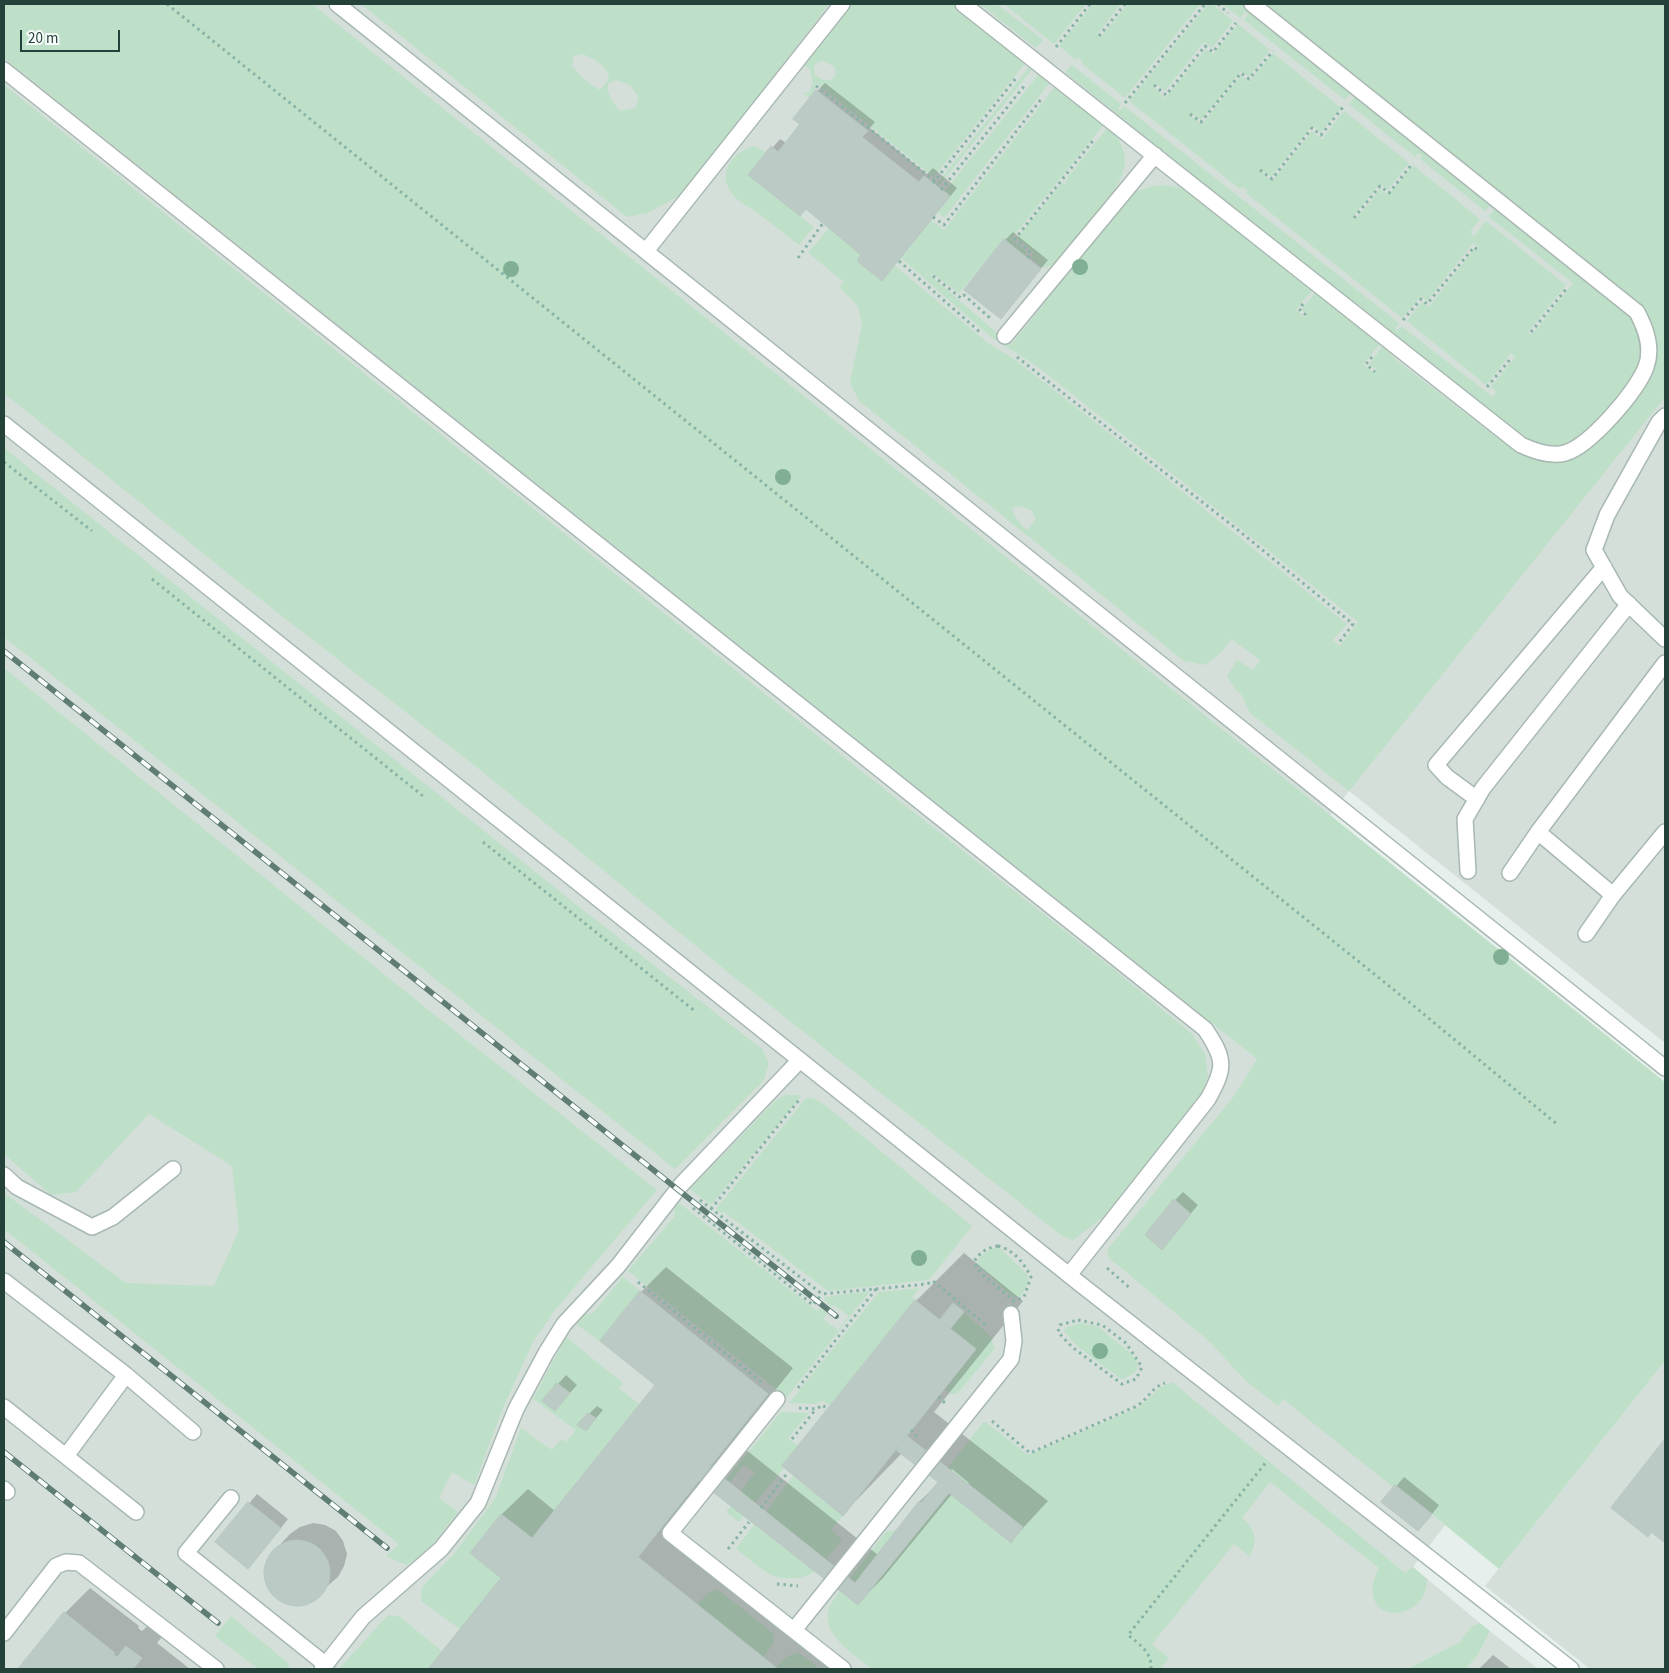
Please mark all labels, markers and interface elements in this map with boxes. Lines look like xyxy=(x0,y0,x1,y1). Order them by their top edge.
scale bar xyxy=(22,20,122,52)
text: 20 m xyxy=(28,28,58,49)

